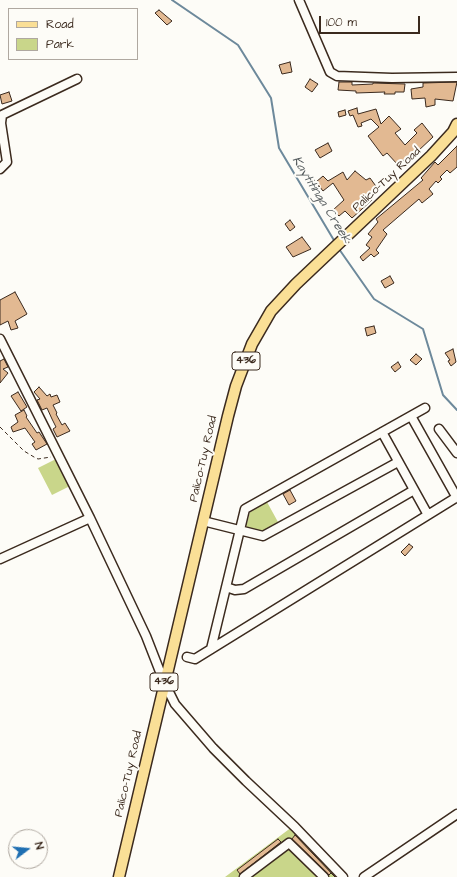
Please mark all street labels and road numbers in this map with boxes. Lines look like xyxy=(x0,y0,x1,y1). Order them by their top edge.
street label: Palico-Tuy Road xyxy=(350,145,424,215)
road number: 436 xyxy=(232,352,260,370)
street label: Palico-Tuy Road xyxy=(187,414,221,504)
road number: 436 xyxy=(150,673,178,691)
street label: Palico-Tuy Road xyxy=(112,729,146,819)

